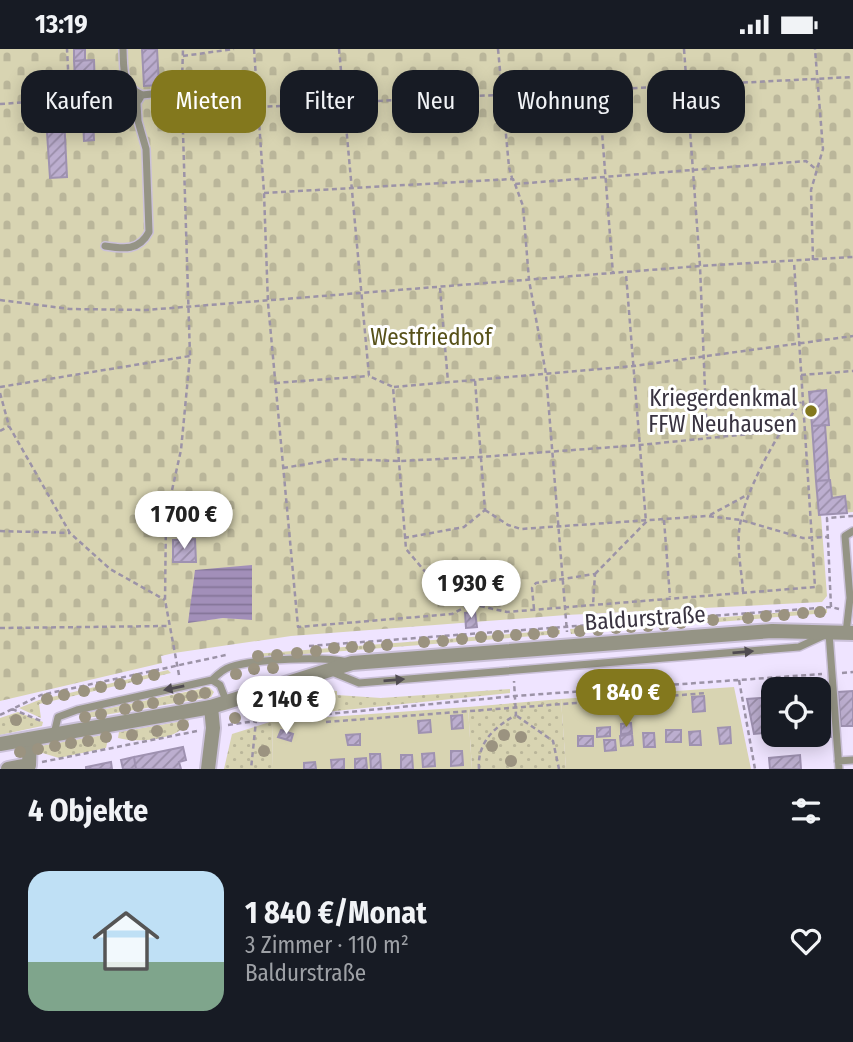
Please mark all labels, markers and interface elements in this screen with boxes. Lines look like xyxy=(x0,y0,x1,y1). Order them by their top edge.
text: 13:19 xyxy=(35,9,88,40)
chip: Kaufen xyxy=(21,70,137,133)
chip: Mieten xyxy=(151,70,266,133)
chip: Filter xyxy=(280,70,378,133)
chip: Neu xyxy=(392,70,479,133)
chip: Wohnung xyxy=(493,70,633,133)
chip: Haus xyxy=(647,70,745,133)
park label: Westfriedhof xyxy=(370,323,494,351)
place label: Kriegerdenkmal FFW Neuhausen xyxy=(648,384,797,438)
marker: Kriegerdenkmal FFW Neuhausen xyxy=(803,403,819,419)
pin: 1 700 € xyxy=(119,491,249,551)
text: 1 700 € xyxy=(151,500,217,528)
pin: 1 930 € xyxy=(406,561,536,620)
text: 1 930 € xyxy=(438,569,504,597)
street label: Baldurstraße xyxy=(584,600,706,636)
one-way arrow xyxy=(732,646,754,657)
pin: 1 840 € xyxy=(561,669,691,729)
one-way arrow xyxy=(383,674,405,685)
pin: 2 140 € xyxy=(221,677,351,736)
map controls xyxy=(761,677,831,747)
button: locate xyxy=(761,677,831,747)
text: 1 840 € xyxy=(592,678,660,706)
one-way arrow xyxy=(162,683,184,694)
text: 2 140 € xyxy=(253,685,319,713)
icon: filters xyxy=(787,792,825,830)
text: 4 Objekte xyxy=(28,793,148,829)
text: 1 840 €/Monat xyxy=(245,895,427,931)
icon: home xyxy=(84,899,168,983)
icon: heart xyxy=(787,922,825,960)
text: 3 Zimmer · 110 m² xyxy=(245,931,409,959)
text: Baldurstraße xyxy=(245,959,366,987)

